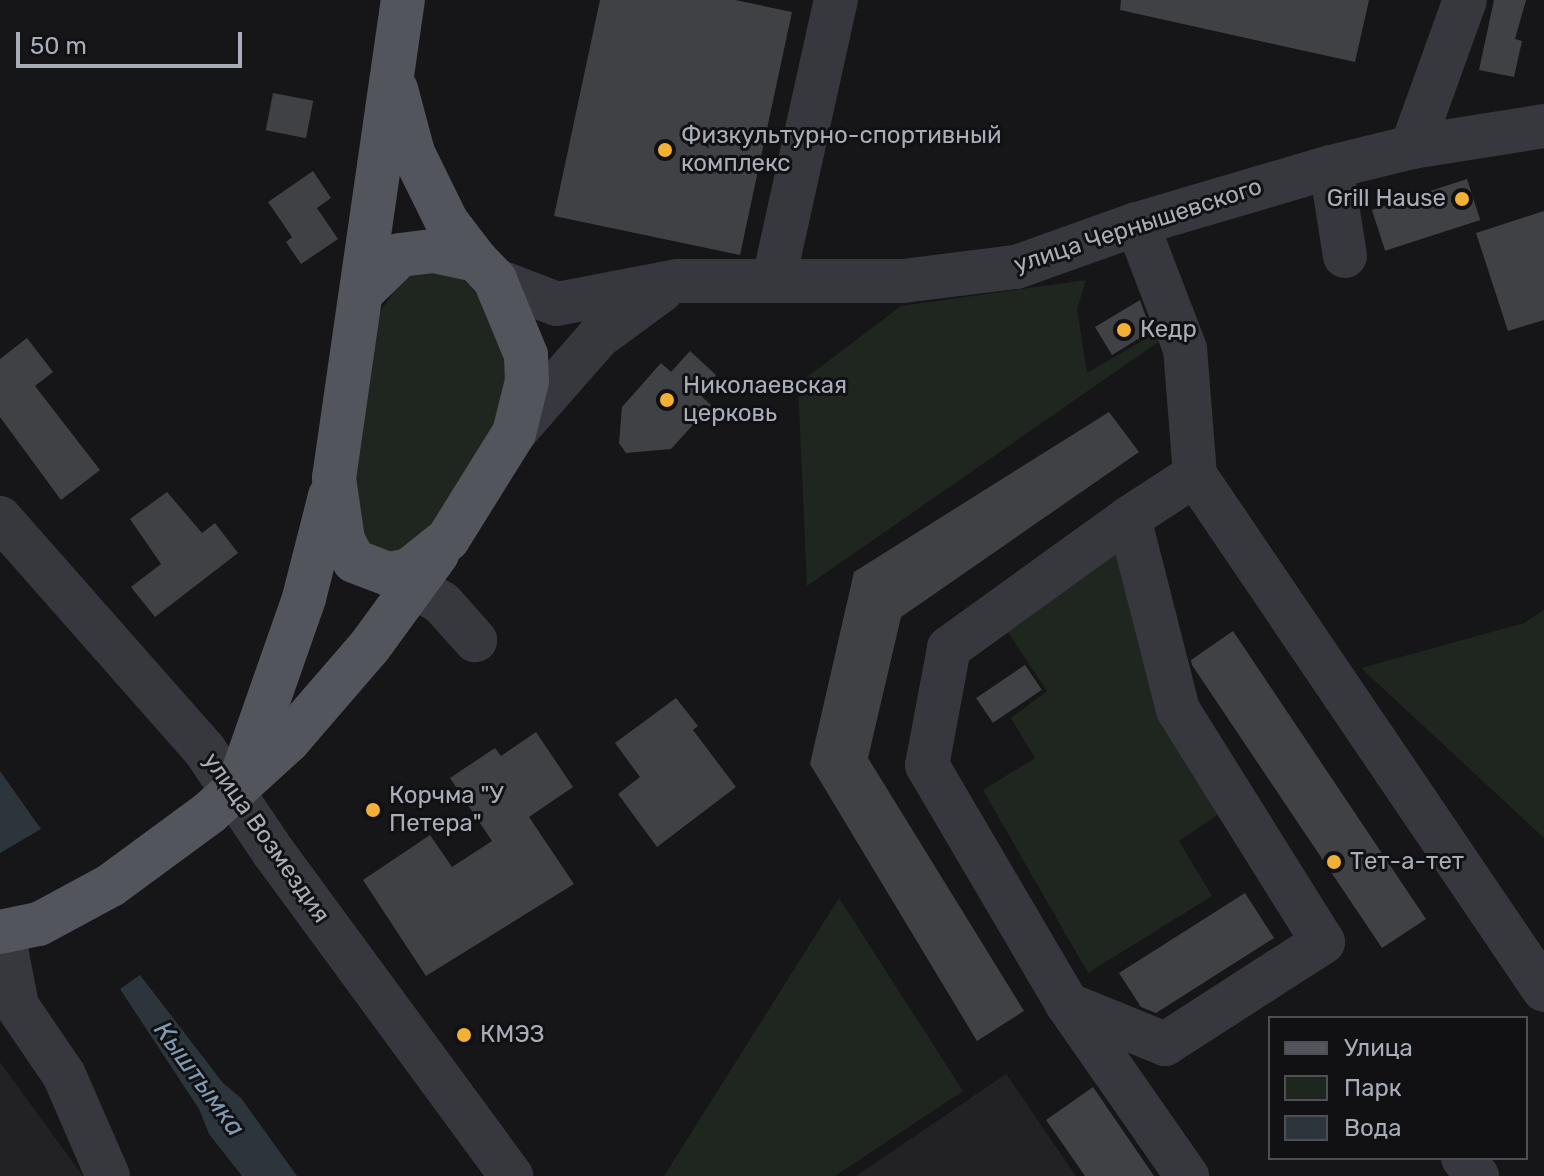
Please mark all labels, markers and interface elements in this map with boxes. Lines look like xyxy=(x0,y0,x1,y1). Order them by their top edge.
scale bar xyxy=(20,16,246,66)
text: 50 m xyxy=(30,32,87,60)
place label: Физкультурно-спортивный комплекс xyxy=(681,122,1002,178)
marker: Физкультурно-спортивный комплекс xyxy=(656,141,674,159)
street label: улица Чернышевского xyxy=(1010,172,1266,280)
place label: Grill Hause xyxy=(1327,185,1446,213)
marker: Grill Hause xyxy=(1453,190,1471,208)
place label: Кедр xyxy=(1140,316,1197,344)
marker: Кедр xyxy=(1115,321,1133,339)
place label: Николаевская церковь xyxy=(683,372,847,428)
marker: Николаевская церковь xyxy=(658,391,676,409)
street label: улица Возмездия xyxy=(197,747,335,929)
place label: Корчма "У Петера" xyxy=(389,782,504,838)
marker: Корчма "У Петера" xyxy=(364,801,382,819)
place label: Тет-а-тет xyxy=(1350,848,1464,876)
marker: Тет-а-тет xyxy=(1325,853,1343,871)
water label: Кыштымка xyxy=(147,1016,251,1142)
legend xyxy=(1268,1016,1528,1160)
place label: КМЭЗ xyxy=(480,1021,545,1049)
marker: КМЭЗ xyxy=(455,1026,473,1044)
text: Улица xyxy=(1344,1034,1413,1062)
text: Парк xyxy=(1344,1074,1402,1102)
text: Вода xyxy=(1344,1114,1401,1142)

